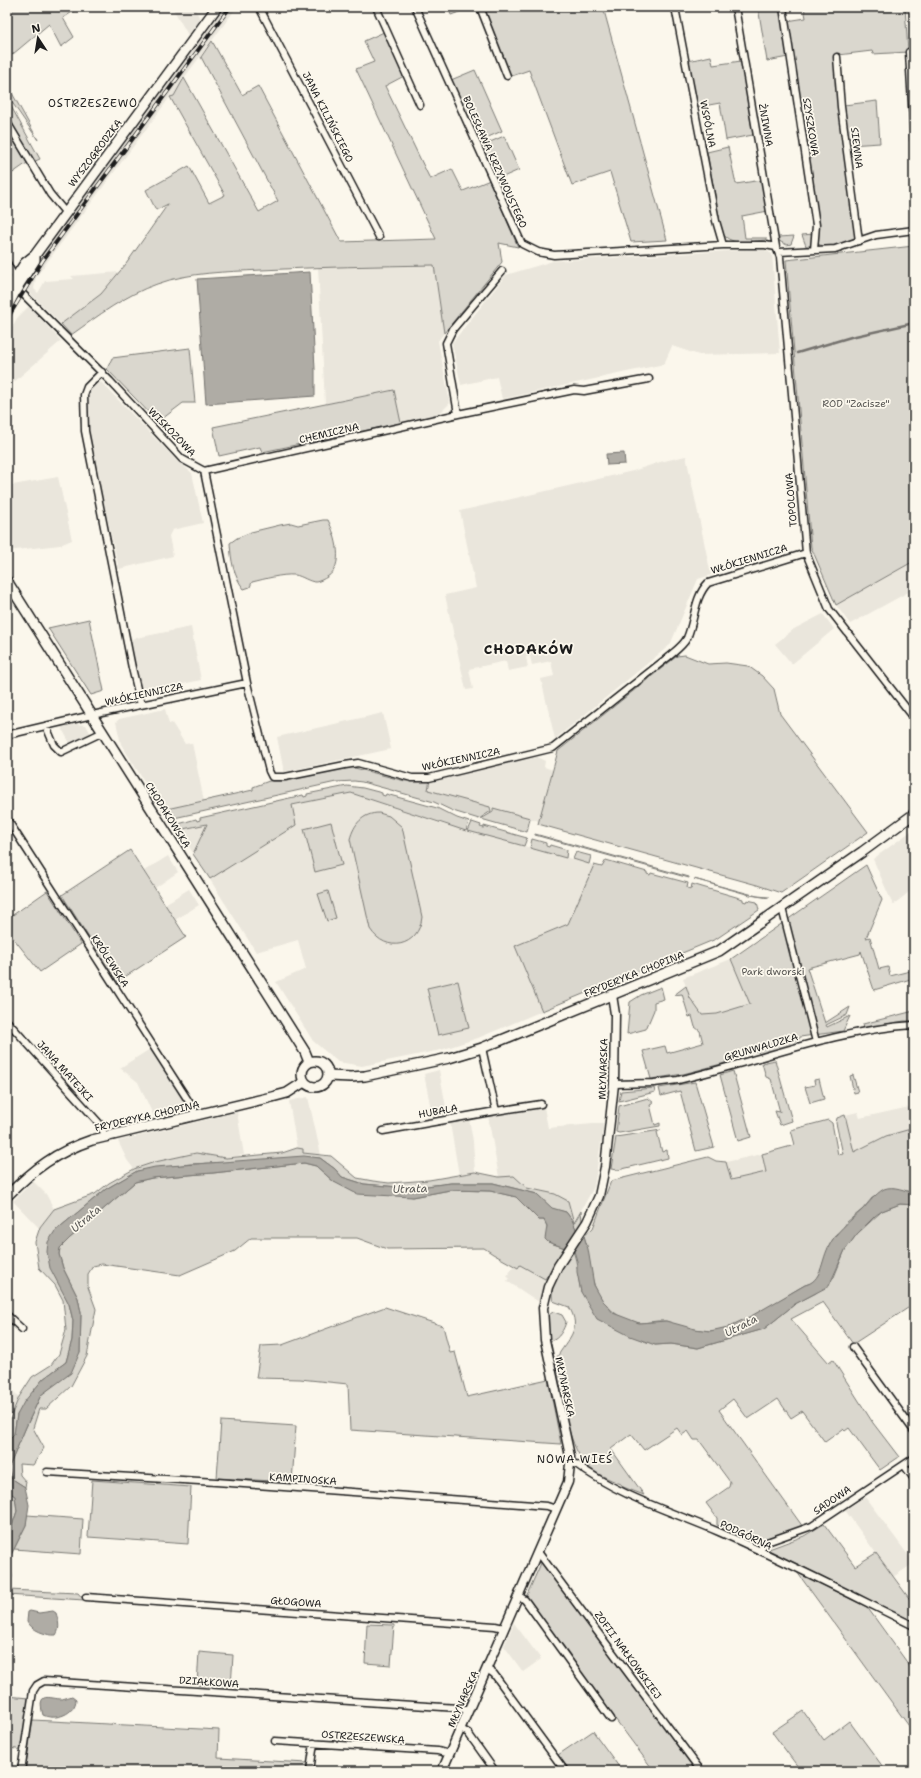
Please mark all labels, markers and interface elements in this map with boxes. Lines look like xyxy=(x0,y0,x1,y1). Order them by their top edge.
north arrow xyxy=(18,18,58,58)
text: N xyxy=(30,20,42,37)
street label: JANA KILIŃSKIEGO xyxy=(300,70,356,164)
street label: BOLESŁAWA KRZYWOUSTEGO xyxy=(460,94,530,230)
district label: OSTRZESZEWO xyxy=(48,96,138,111)
street label: SZYSZKOWA xyxy=(800,97,822,157)
street label: WSPÓLNA xyxy=(697,99,719,149)
street label: ŻNIWNA xyxy=(756,102,776,148)
street label: WYSZOGRODZKA xyxy=(65,117,125,189)
street label: SIEWNA xyxy=(848,127,866,169)
park label: ROD "Zacisze" xyxy=(822,397,890,410)
street label: WISKOZOWA xyxy=(145,405,199,459)
street label: CHEMICZNA xyxy=(298,420,360,446)
street label: TOPOLOWA xyxy=(782,472,800,528)
street label: WŁÓKIENNICZA xyxy=(709,541,789,577)
district label: CHODAKÓW xyxy=(484,640,574,658)
street label: WŁÓKIENNICZA xyxy=(104,679,184,709)
street label: WŁÓKIENNICZA xyxy=(421,744,501,774)
street label: CHODAKOWSKA xyxy=(142,779,194,851)
street label: KRÓLEWSKA xyxy=(88,932,132,990)
street label: FRYDERYKA CHOPINA xyxy=(582,948,686,1000)
park label: Park dworski xyxy=(741,965,805,978)
street label: GRUNWALDZKA xyxy=(723,1030,799,1064)
street label: JANA MATEJKI xyxy=(34,1038,96,1105)
street label: MŁYNARSKA xyxy=(595,1038,611,1100)
street label: FRYDERYKA CHOPINA xyxy=(93,1098,201,1134)
street label: HUBALA xyxy=(417,1101,459,1121)
water label: Utrata xyxy=(392,1181,428,1197)
water label: Utrata xyxy=(68,1202,104,1236)
water label: Utrata xyxy=(722,1311,760,1341)
street label: MŁYNARSKA xyxy=(552,1356,578,1418)
district label: NOWA WIEŚ xyxy=(537,1451,613,1467)
street label: KAMPINOSKA xyxy=(269,1470,337,1488)
street label: SADOWA xyxy=(811,1483,853,1517)
street label: PODGÓRNA xyxy=(718,1517,774,1553)
street label: GŁOGOWA xyxy=(270,1594,322,1610)
street label: ZOFII NAŁKOWSKIEJ xyxy=(592,1609,664,1701)
street label: MŁYNARSKA xyxy=(445,1668,481,1730)
street label: DZIAŁKOWA xyxy=(179,1673,239,1691)
street label: OSTRZESZEWSKA xyxy=(321,1728,405,1746)

